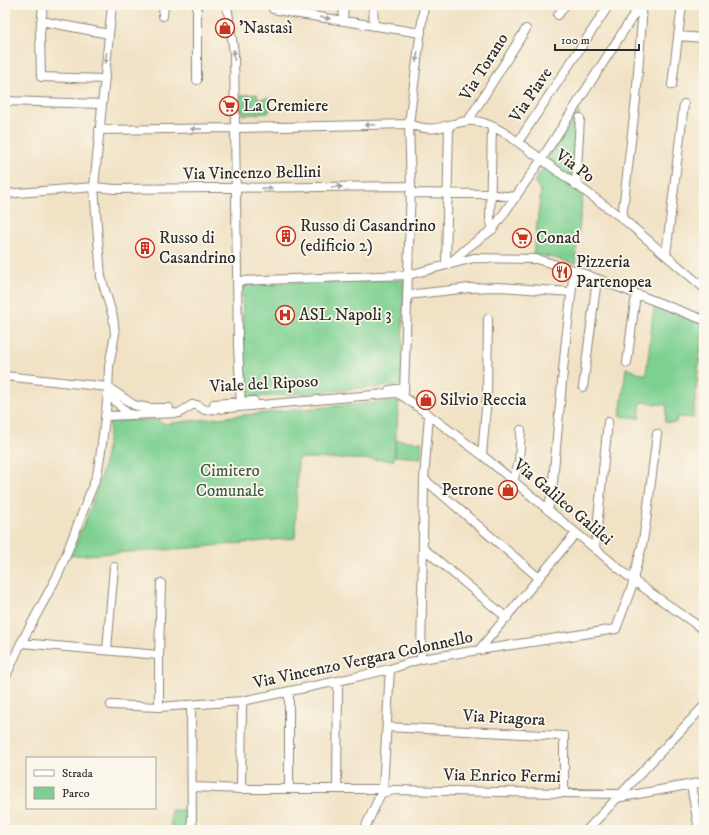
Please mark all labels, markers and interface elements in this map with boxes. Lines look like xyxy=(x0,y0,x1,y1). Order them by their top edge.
one-way arrow xyxy=(319,15,331,21)
shop icon: 'Nastasì xyxy=(214,17,236,39)
place label: 'Nastasì xyxy=(239,17,293,39)
scale bar xyxy=(555,26,639,52)
street label: Via Torano xyxy=(454,29,513,106)
text: 100 m xyxy=(561,33,590,48)
one-way arrow xyxy=(231,48,237,61)
one-way arrow xyxy=(414,51,420,64)
one-way arrow xyxy=(103,52,110,64)
street label: Via Piave xyxy=(504,63,557,128)
supermarket icon: La Cremiere xyxy=(218,95,240,117)
place label: La Cremiere xyxy=(243,95,328,117)
one-way arrow xyxy=(363,122,376,128)
one-way arrow xyxy=(189,126,202,132)
street label: Via Po xyxy=(550,144,599,188)
street label: Via Vincenzo Bellini xyxy=(182,161,321,185)
one-way arrow xyxy=(331,184,344,190)
one-way arrow xyxy=(261,185,274,191)
place label: Russo di Casandrino (edificio 2) xyxy=(300,215,436,257)
building icon: Russo di Casandrino (edificio 2) xyxy=(275,225,297,247)
place label: Russo di Casandrino xyxy=(159,227,236,269)
supermarket icon: Conad xyxy=(511,227,533,249)
place label: Conad xyxy=(536,227,581,249)
building icon: Russo di Casandrino xyxy=(134,237,156,259)
place label: Pizzeria Partenopea xyxy=(576,251,653,293)
restaurant icon: Pizzeria Partenopea xyxy=(551,261,573,283)
hospital icon: ASL Napoli 3 xyxy=(274,304,296,326)
place label: ASL Napoli 3 xyxy=(299,304,392,326)
street label: Viale del Riposo xyxy=(208,370,319,398)
shop icon: Silvio Reccia xyxy=(415,389,437,411)
place label: Silvio Reccia xyxy=(440,389,527,411)
street label: Via Galileo Galilei xyxy=(508,453,617,550)
park label: Cimitero Comunale xyxy=(196,460,264,502)
place label: Petrone xyxy=(441,479,494,501)
shop icon: Petrone xyxy=(497,479,519,501)
street label: Via Vincenzo Vergara Colonnello xyxy=(250,626,475,694)
street label: Via Pitagora xyxy=(461,705,547,731)
legend xyxy=(26,757,156,809)
street label: Via Enrico Fermi xyxy=(442,764,561,788)
text: Strada xyxy=(62,766,94,781)
text: Parco xyxy=(62,786,90,801)

